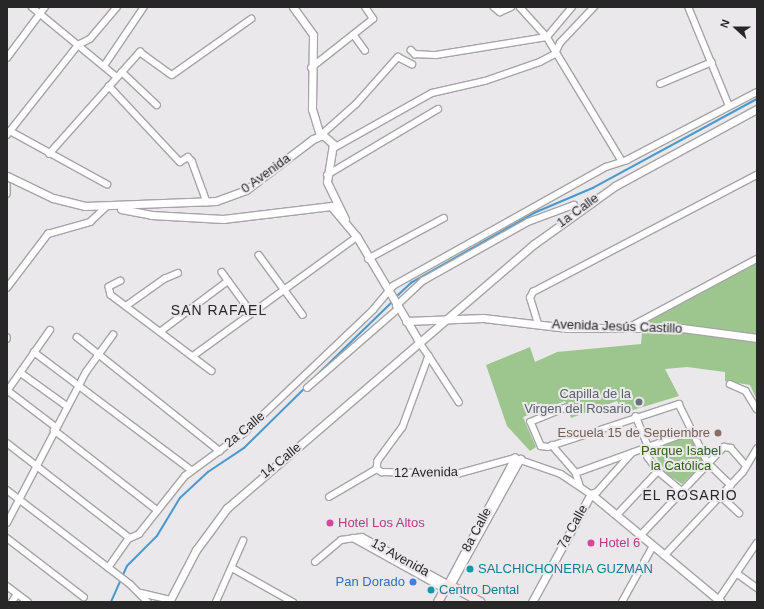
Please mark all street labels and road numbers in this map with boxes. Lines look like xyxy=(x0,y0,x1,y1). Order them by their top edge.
street label: 0 Avenida xyxy=(238,151,294,197)
street label: 1a Calle xyxy=(554,191,602,231)
street label: Avenida Jesús Castillo xyxy=(551,317,683,337)
street label: 2a Calle xyxy=(222,409,268,451)
street label: 14 Calle xyxy=(258,440,304,482)
street label: 12 Avenida xyxy=(393,465,459,481)
street label: 7a Calle xyxy=(555,502,591,552)
street label: 8a Calle xyxy=(459,505,495,555)
street label: 13 Avenida xyxy=(368,535,432,581)

